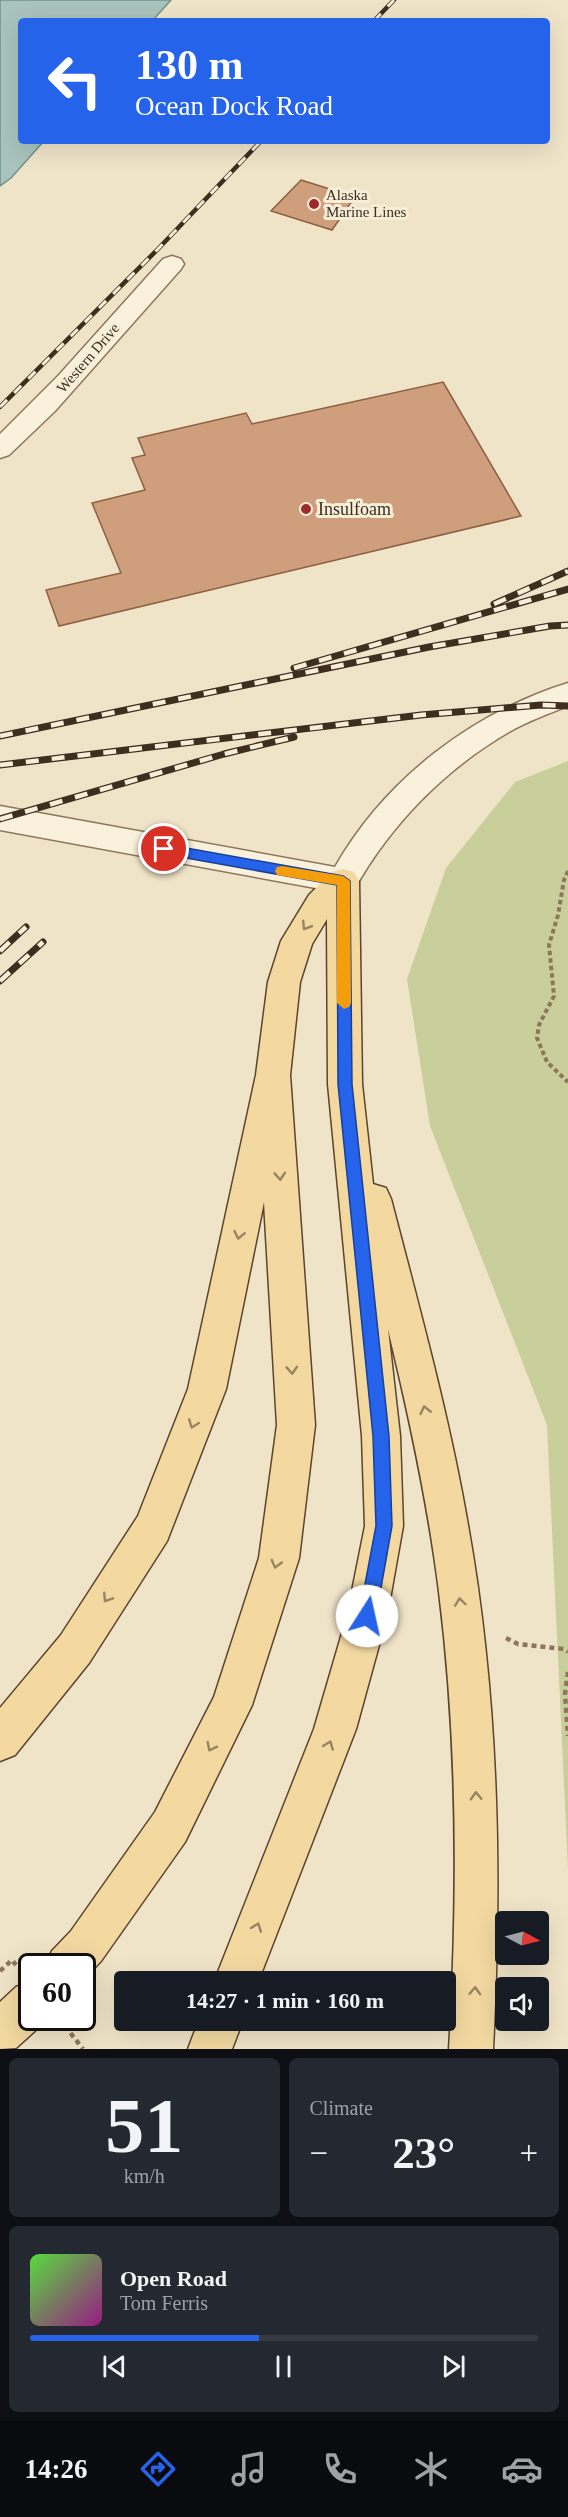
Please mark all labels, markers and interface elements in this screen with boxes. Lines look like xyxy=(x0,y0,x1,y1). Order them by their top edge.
icon: left xyxy=(36,42,114,120)
text: 130 m xyxy=(135,42,244,88)
text: Ocean Dock Road xyxy=(135,91,333,121)
place label: Alaska Marine Lines xyxy=(326,187,407,220)
marker: Alaska Marine Lines xyxy=(307,197,321,211)
street label: Western Drive xyxy=(54,320,123,396)
place label: Insulfoam xyxy=(318,499,391,519)
marker: Insulfoam xyxy=(299,502,313,516)
pin xyxy=(138,823,189,874)
icon: arrive xyxy=(147,832,180,865)
one-way arrow xyxy=(302,920,314,930)
one-way arrow xyxy=(273,1171,286,1180)
one-way arrow xyxy=(233,1230,246,1240)
one-way arrow xyxy=(286,1366,299,1375)
one-way arrow xyxy=(419,1405,432,1415)
one-way arrow xyxy=(188,1418,200,1429)
one-way arrow xyxy=(271,1558,283,1569)
position arrow xyxy=(335,1584,399,1648)
one-way arrow xyxy=(104,1592,115,1603)
one-way arrow xyxy=(454,1597,466,1606)
one-way arrow xyxy=(207,1740,218,1751)
one-way arrow xyxy=(321,1741,334,1751)
one-way arrow xyxy=(470,1791,483,1800)
north arrow xyxy=(495,1911,549,1965)
map controls xyxy=(495,1911,549,2031)
one-way arrow xyxy=(250,1922,263,1933)
speed limit sign: 60 xyxy=(18,1953,96,2031)
button: sound xyxy=(495,1977,549,2031)
one-way arrow xyxy=(468,1986,481,1995)
text: 14:27 · 1 min · 160 m xyxy=(186,1988,384,2013)
text: 51 xyxy=(105,2082,183,2169)
text: Climate xyxy=(310,2097,373,2119)
text: 23° xyxy=(392,2128,455,2178)
text: − xyxy=(310,2135,328,2171)
text: + xyxy=(519,2135,538,2171)
text: km/h xyxy=(124,2165,165,2187)
text: Open Road xyxy=(120,2266,227,2291)
text: Tom Ferris xyxy=(120,2292,208,2314)
icon: previous xyxy=(98,2350,131,2383)
icon: pause xyxy=(267,2350,300,2383)
icon: next xyxy=(437,2350,470,2383)
icon: directions xyxy=(137,2448,179,2490)
icon: music xyxy=(228,2448,270,2490)
icon: phone xyxy=(319,2448,361,2490)
icon: climate xyxy=(410,2448,452,2490)
icon: car xyxy=(501,2448,543,2490)
text: 14:26 xyxy=(25,2454,88,2484)

